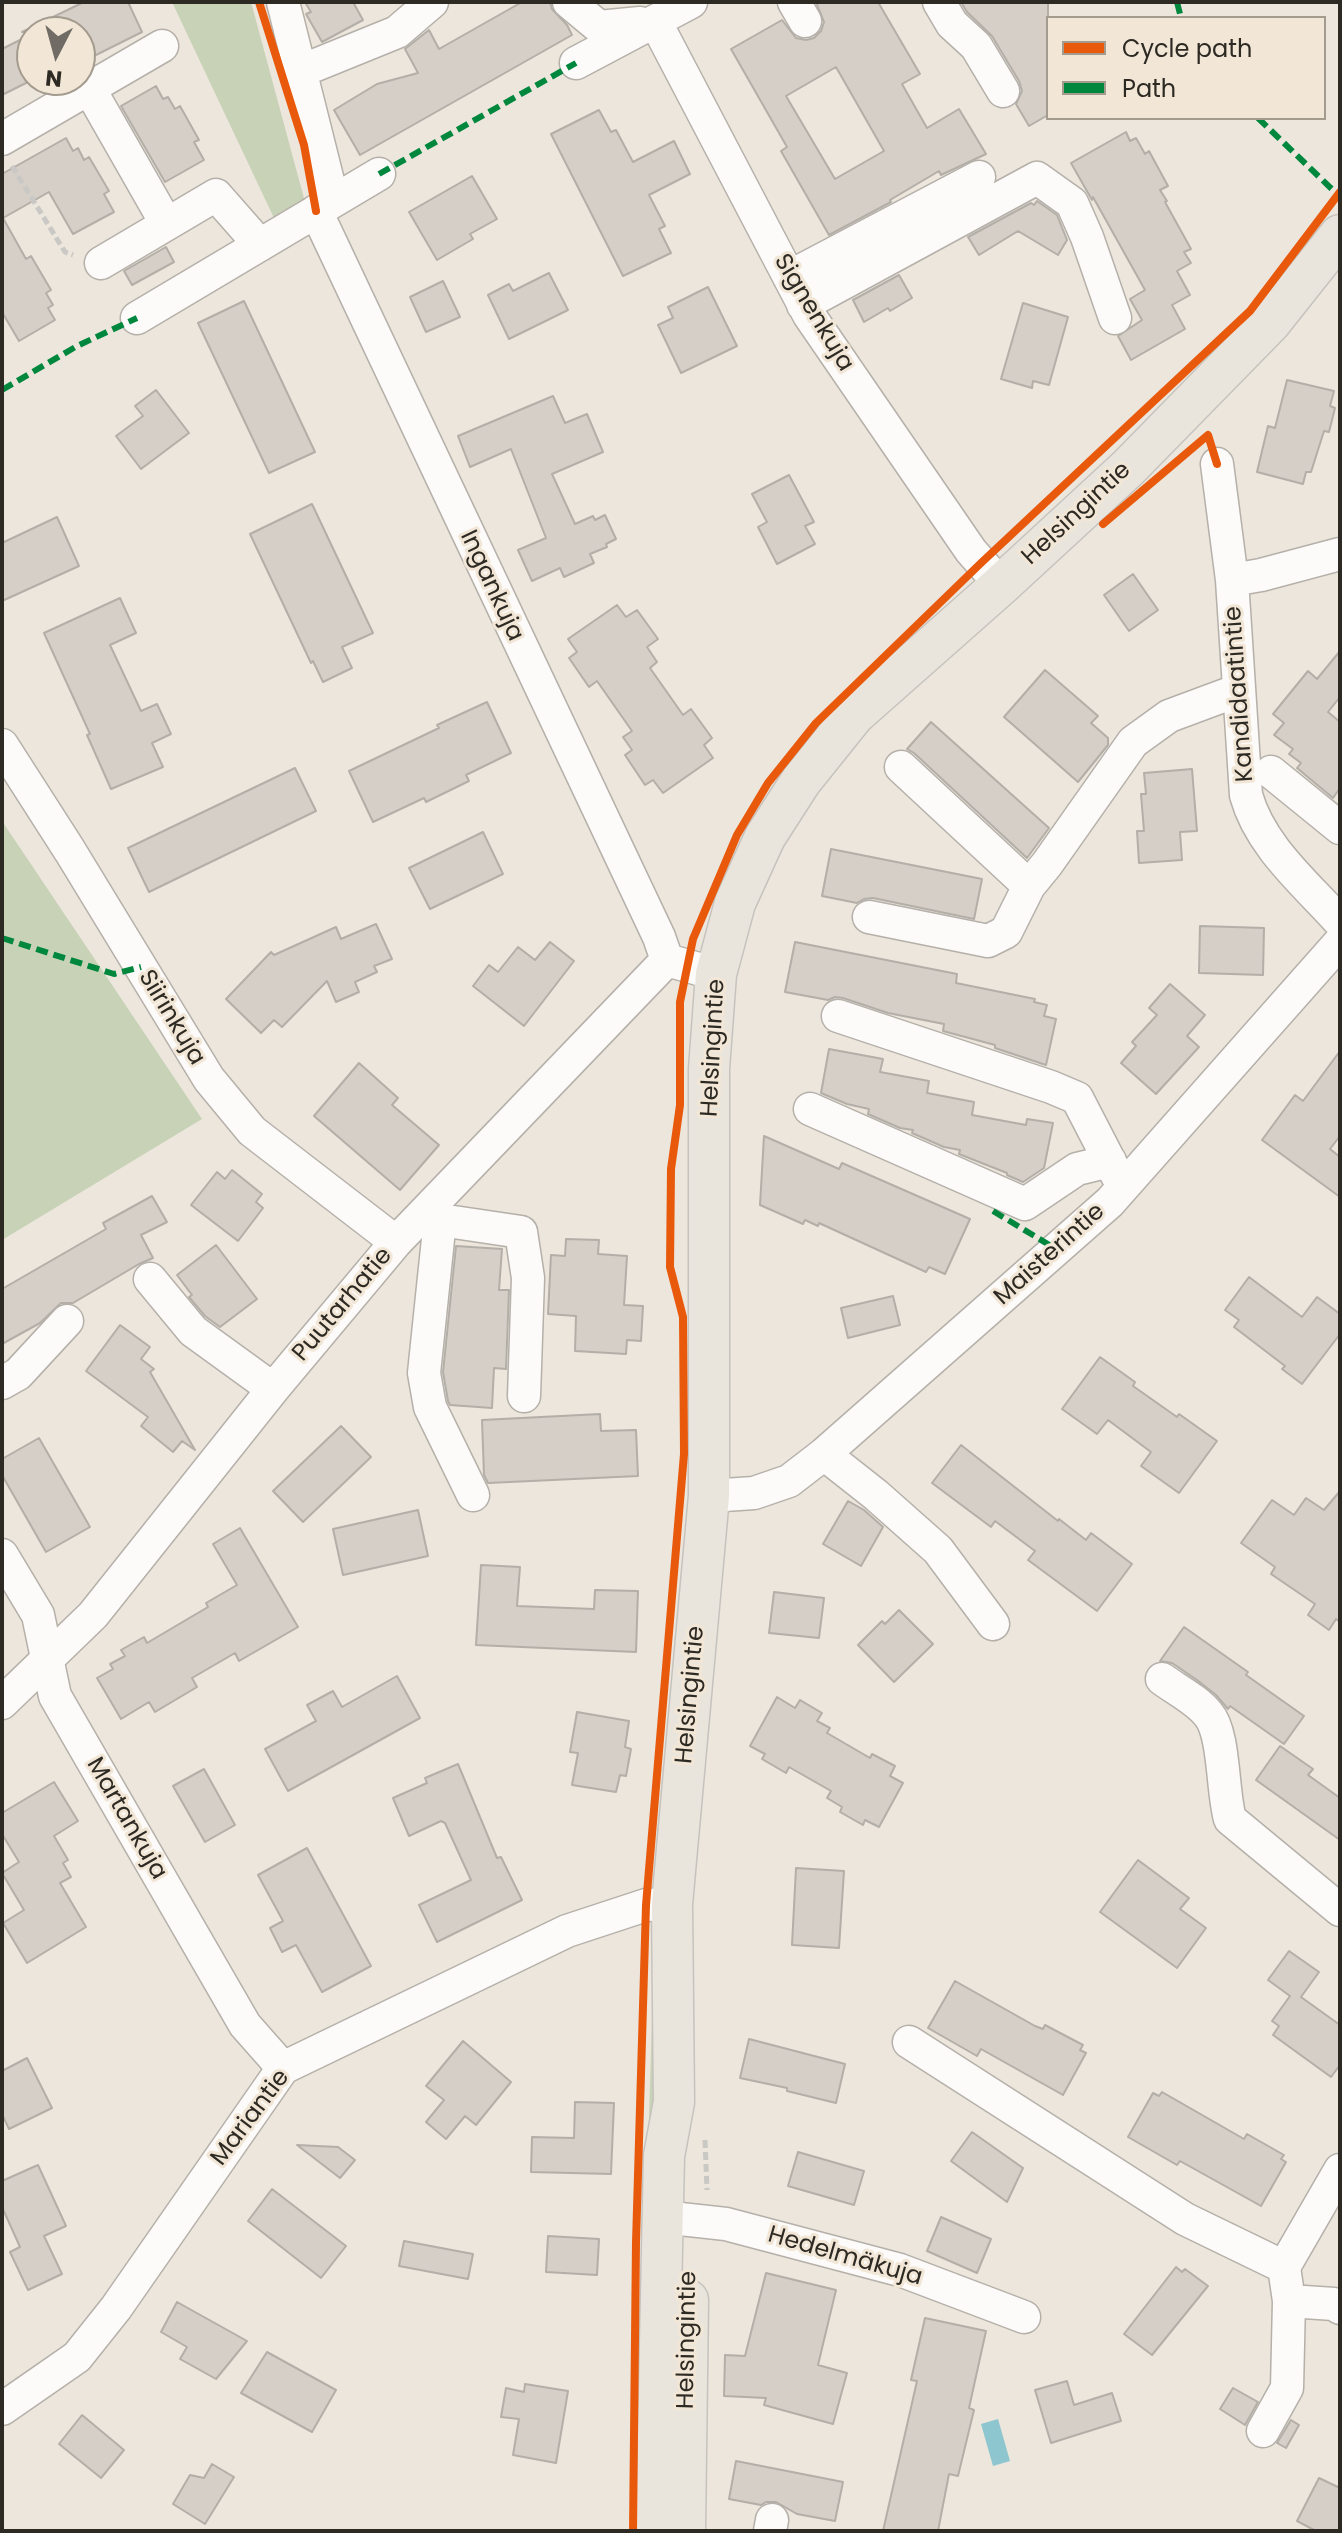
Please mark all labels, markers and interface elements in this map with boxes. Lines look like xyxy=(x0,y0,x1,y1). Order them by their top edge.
north arrow xyxy=(16,16,96,96)
legend xyxy=(1046,16,1326,120)
text: Cycle path xyxy=(1122,32,1252,65)
text: N xyxy=(44,62,64,95)
text: Path xyxy=(1122,72,1176,105)
street label: Signenkuja xyxy=(767,249,859,377)
street label: Helsingintie xyxy=(1017,456,1137,572)
street label: Ingankuja xyxy=(453,526,529,646)
street label: Kandidaatintie xyxy=(1219,605,1261,783)
street label: Siirinkuja xyxy=(131,965,211,1071)
street label: Helsingintie xyxy=(696,978,732,1118)
street label: Maisterintie xyxy=(989,1198,1111,1312)
street label: Puutarhatie xyxy=(287,1242,399,1368)
street label: Helsingintie xyxy=(671,1625,711,1765)
street label: Martankuja xyxy=(80,1753,172,1885)
street label: Mariantie xyxy=(206,2064,296,2172)
street label: Hedelmäkuja xyxy=(764,2221,926,2293)
street label: Helsingintie xyxy=(672,2271,704,2409)

